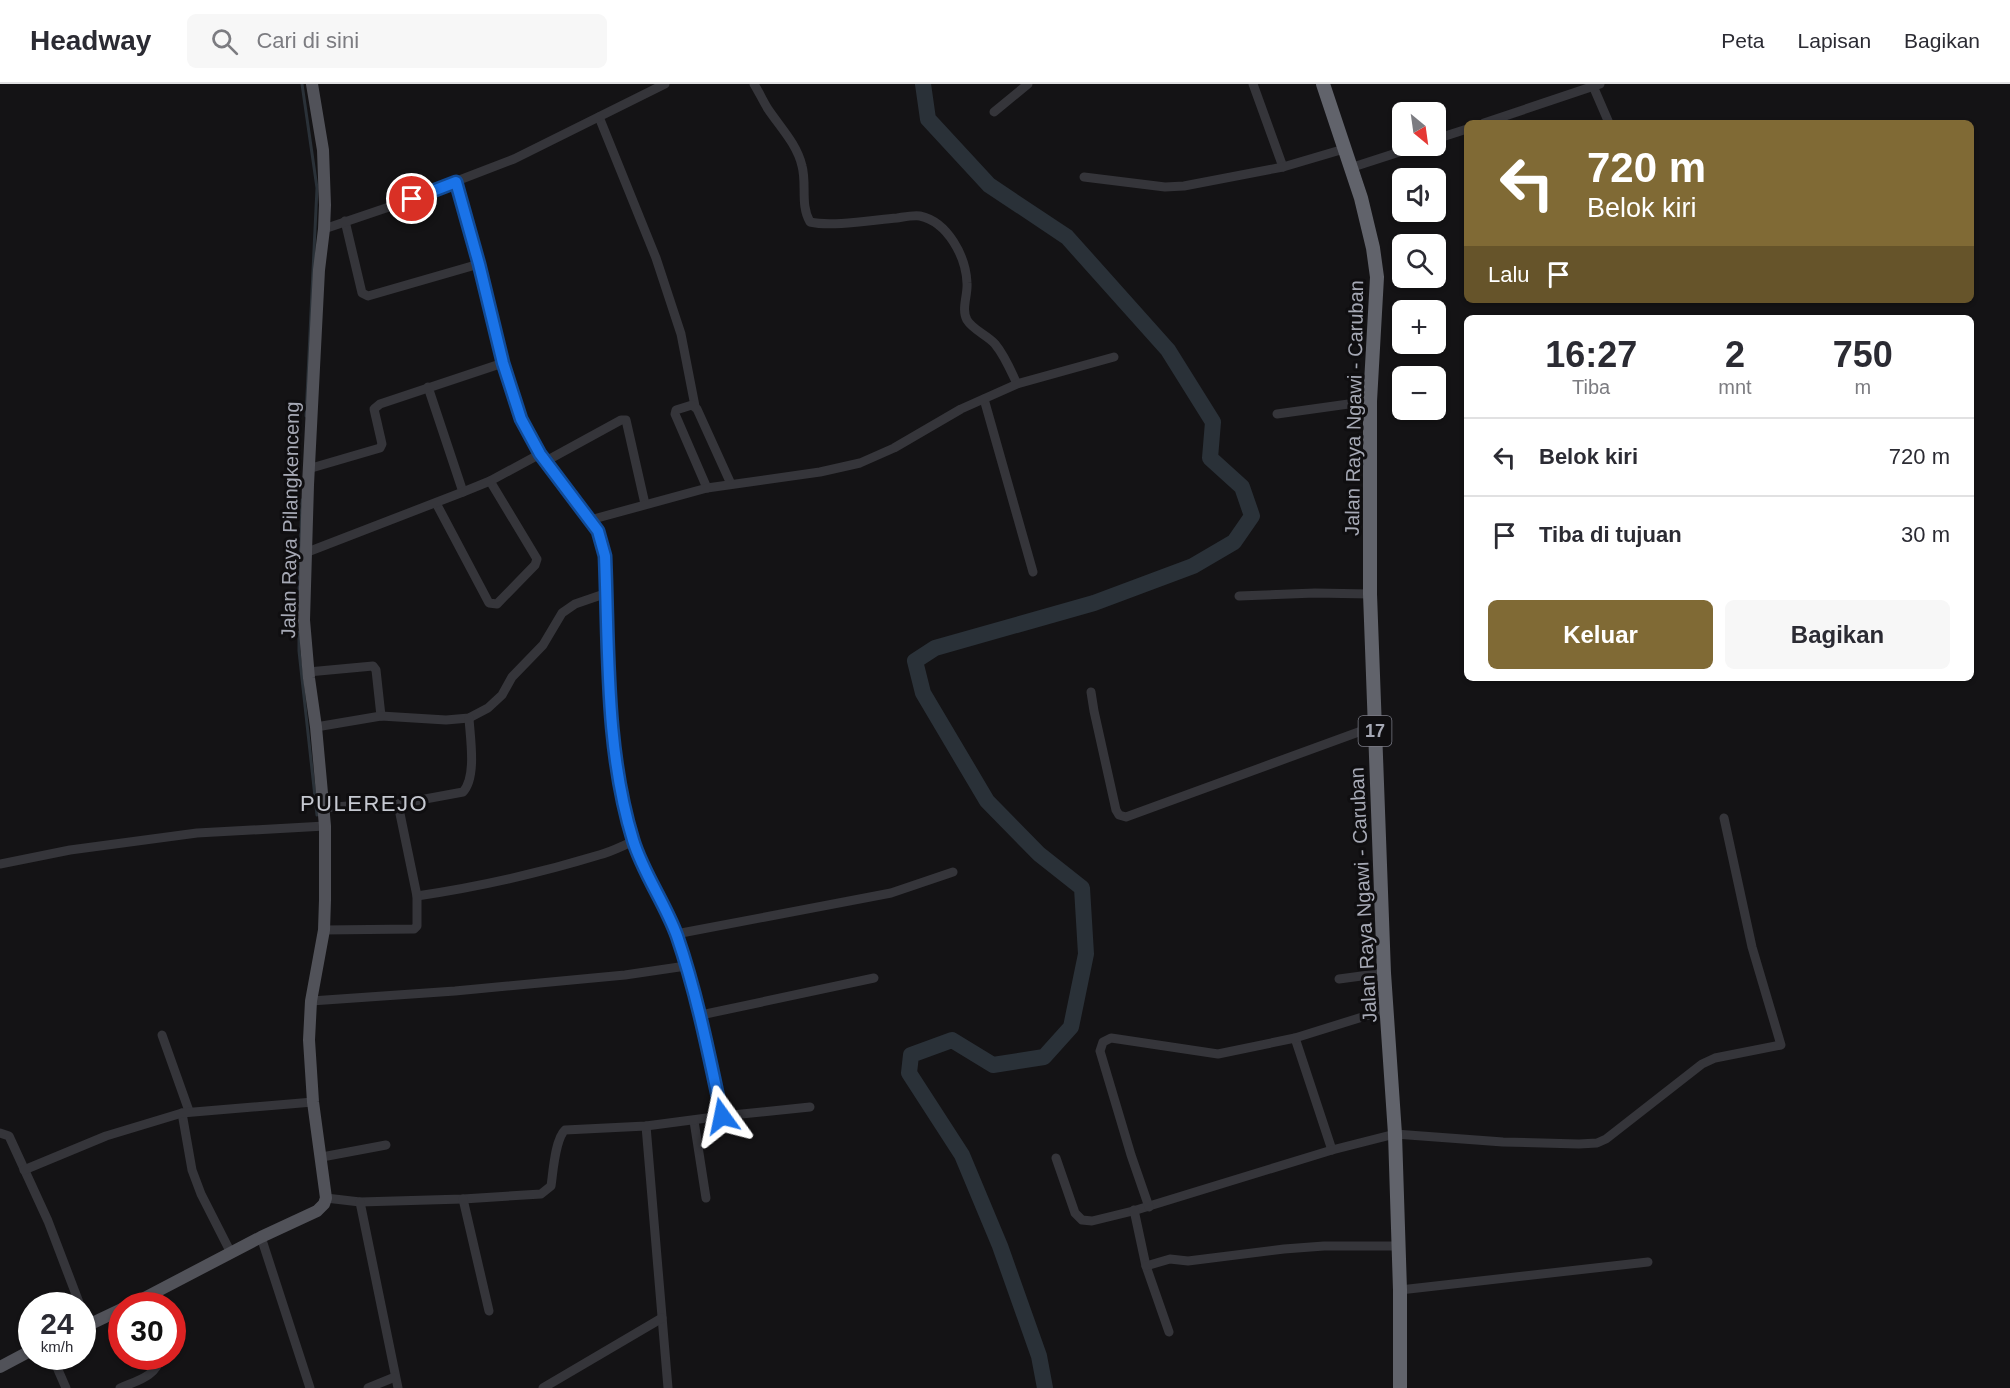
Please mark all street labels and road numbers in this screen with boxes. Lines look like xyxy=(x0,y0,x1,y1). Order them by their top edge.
street label: Jalan Raya Ngawi - Caruban xyxy=(1341,280,1367,536)
street label: Jalan Raya Pilangkenceng xyxy=(277,401,303,639)
road number: 17 xyxy=(1358,716,1392,746)
street label: Jalan Raya Ngawi - Caruban xyxy=(1345,767,1381,1023)

